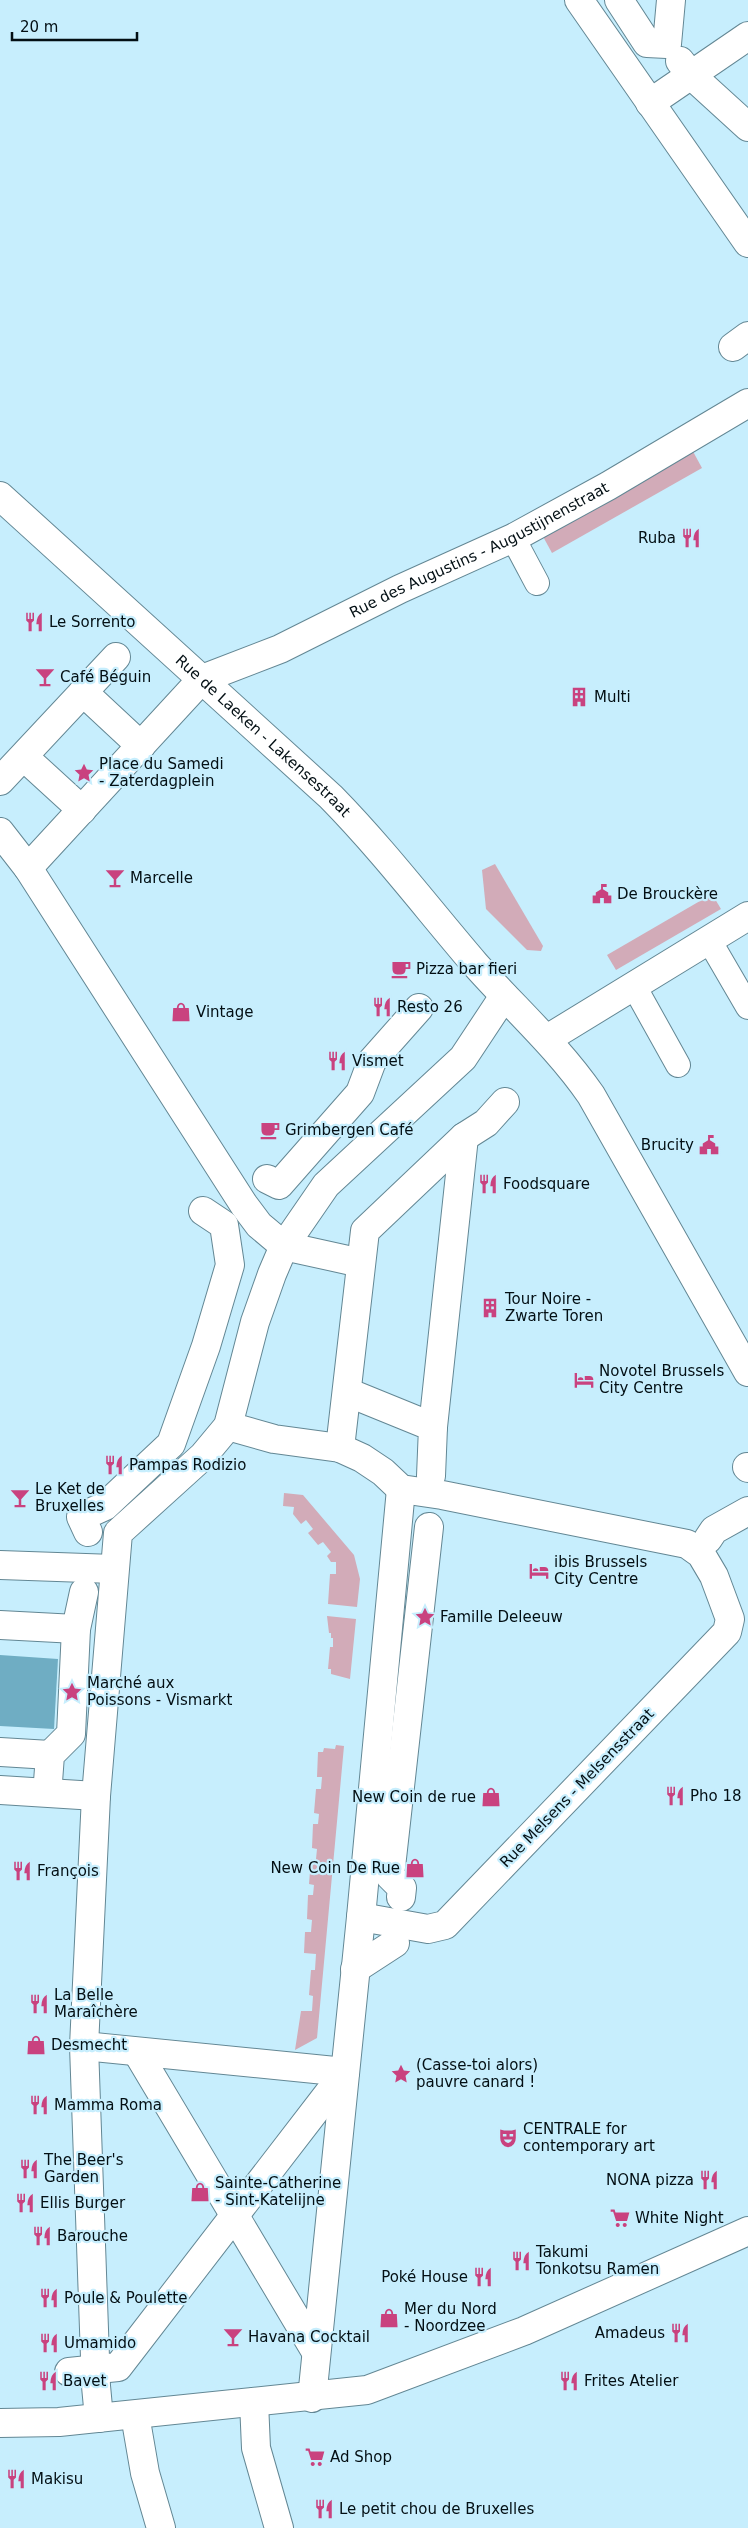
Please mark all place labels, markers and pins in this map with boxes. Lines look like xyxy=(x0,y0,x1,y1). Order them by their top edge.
restaurant icon: Ruba xyxy=(680,527,702,549)
place label: Ruba xyxy=(638,529,676,547)
restaurant icon: Le Sorrento xyxy=(23,611,45,633)
place label: Le Sorrento xyxy=(49,613,135,631)
bar icon: Café Béguin xyxy=(34,666,56,688)
place label: Café Béguin xyxy=(60,668,151,686)
building icon: Multi xyxy=(568,686,590,708)
place label: Multi xyxy=(594,688,631,706)
place label: Place du Samedi - Zaterdagplein xyxy=(99,755,224,790)
place icon: Place du Samedi - Zaterdagplein xyxy=(73,762,95,784)
bar icon: Marcelle xyxy=(104,867,126,889)
place label: Marcelle xyxy=(130,869,193,887)
public building icon: De Brouckère xyxy=(591,883,613,905)
place label: De Brouckère xyxy=(617,885,718,903)
cafe icon: Pizza bar fieri xyxy=(390,958,412,980)
place label: Pizza bar fieri xyxy=(416,960,517,978)
restaurant icon: Resto 26 xyxy=(371,996,393,1018)
place label: Resto 26 xyxy=(397,998,463,1016)
shop icon: Vintage xyxy=(170,1001,192,1023)
place label: Vintage xyxy=(196,1003,253,1021)
restaurant icon: Vismet xyxy=(326,1050,348,1072)
place label: Vismet xyxy=(352,1052,404,1070)
cafe icon: Grimbergen Café xyxy=(259,1119,281,1141)
place label: Grimbergen Café xyxy=(285,1121,413,1139)
public building icon: Brucity xyxy=(698,1134,720,1156)
place label: Brucity xyxy=(641,1136,694,1154)
restaurant icon: Foodsquare xyxy=(477,1173,499,1195)
place label: Foodsquare xyxy=(503,1175,590,1193)
place label: Tour Noire - Zwarte Toren xyxy=(504,1290,603,1325)
building icon: Tour Noire - Zwarte Toren xyxy=(479,1297,501,1319)
place label: Novotel Brussels City Centre xyxy=(599,1362,724,1397)
hotel icon: Novotel Brussels City Centre xyxy=(573,1369,595,1391)
restaurant icon: Pampas Rodizio xyxy=(103,1454,125,1476)
place label: Pampas Rodizio xyxy=(129,1456,246,1474)
place label: Le Ket de Bruxelles xyxy=(35,1480,105,1515)
bar icon: Le Ket de Bruxelles xyxy=(9,1487,31,1509)
place label: ibis Brussels City Centre xyxy=(554,1553,647,1588)
hotel icon: ibis Brussels City Centre xyxy=(528,1560,550,1582)
place icon: Famille Deleeuw xyxy=(414,1606,436,1628)
place label: Famille Deleeuw xyxy=(440,1608,563,1626)
place label: Marché aux Poissons - Vismarkt xyxy=(87,1674,233,1709)
place icon: Marché aux Poissons - Vismarkt xyxy=(61,1681,83,1703)
restaurant icon: Pho 18 xyxy=(664,1785,686,1807)
shop icon: New Coin de rue xyxy=(480,1786,502,1808)
place label: Pho 18 xyxy=(690,1787,742,1805)
place label: New Coin de rue xyxy=(352,1788,476,1806)
shop icon: New Coin De Rue xyxy=(404,1857,426,1879)
place label: New Coin De Rue xyxy=(270,1859,400,1877)
restaurant icon: François xyxy=(11,1860,33,1882)
place label: François xyxy=(37,1862,99,1880)
place label: La Belle Maraîchère xyxy=(54,1986,138,2021)
restaurant icon: La Belle Maraîchère xyxy=(28,1993,50,2015)
shop icon: Desmecht xyxy=(25,2034,47,2056)
place label: Desmecht xyxy=(51,2036,127,2054)
place label: (Casse-toi alors) pauvre canard ! xyxy=(416,2056,538,2091)
place icon: (Casse-toi alors) pauvre canard ! xyxy=(390,2063,412,2085)
restaurant icon: Mamma Roma xyxy=(28,2094,50,2116)
place label: Mamma Roma xyxy=(54,2096,162,2114)
place label: CENTRALE for contemporary art xyxy=(523,2120,655,2155)
theatre icon: CENTRALE for contemporary art xyxy=(497,2127,519,2149)
place label: The Beer's Garden xyxy=(43,2151,124,2186)
restaurant icon: The Beer's Garden xyxy=(18,2158,40,2180)
restaurant icon: NONA pizza xyxy=(698,2169,720,2191)
place label: NONA pizza xyxy=(606,2171,694,2189)
place label: Sainte-Catherine - Sint-Katelijne xyxy=(215,2174,341,2209)
shop icon: Sainte-Catherine - Sint-Katelijne xyxy=(189,2181,211,2203)
restaurant icon: Ellis Burger xyxy=(14,2192,36,2214)
place label: Ellis Burger xyxy=(40,2194,126,2212)
supermarket icon: White Night xyxy=(609,2207,631,2229)
place label: White Night xyxy=(635,2209,724,2227)
restaurant icon: Barouche xyxy=(31,2225,53,2247)
place label: Barouche xyxy=(57,2227,128,2245)
place label: Takumi Tonkotsu Ramen xyxy=(535,2243,659,2278)
restaurant icon: Takumi Tonkotsu Ramen xyxy=(510,2250,532,2272)
restaurant icon: Poké House xyxy=(472,2266,494,2288)
place label: Poké House xyxy=(381,2268,468,2286)
restaurant icon: Poule & Poulette xyxy=(38,2287,60,2309)
place label: Poule & Poulette xyxy=(64,2289,187,2307)
place label: Mer du Nord - Noordzee xyxy=(404,2300,497,2335)
shop icon: Mer du Nord - Noordzee xyxy=(378,2307,400,2329)
restaurant icon: Amadeus xyxy=(669,2322,691,2344)
place label: Amadeus xyxy=(595,2324,665,2342)
bar icon: Havana Cocktail xyxy=(222,2326,244,2348)
place label: Havana Cocktail xyxy=(248,2328,370,2346)
restaurant icon: Umamido xyxy=(38,2332,60,2354)
place label: Umamido xyxy=(64,2334,136,2352)
restaurant icon: Bavet xyxy=(37,2370,59,2392)
restaurant icon: Frites Atelier xyxy=(558,2370,580,2392)
place label: Bavet xyxy=(63,2372,107,2390)
place label: Frites Atelier xyxy=(584,2372,679,2390)
supermarket icon: Ad Shop xyxy=(304,2446,326,2468)
place label: Ad Shop xyxy=(330,2448,392,2466)
restaurant icon: Makisu xyxy=(5,2468,27,2490)
place label: Makisu xyxy=(31,2470,83,2488)
restaurant icon: Le petit chou de Bruxelles xyxy=(313,2498,335,2520)
place label: Le petit chou de Bruxelles xyxy=(339,2500,534,2518)

